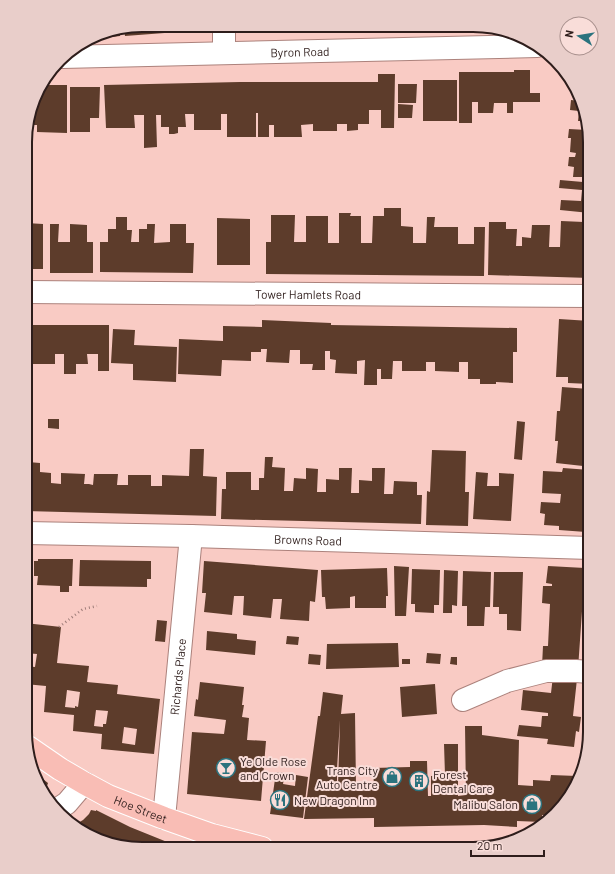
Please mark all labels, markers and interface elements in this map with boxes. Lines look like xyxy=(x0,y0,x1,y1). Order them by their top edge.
north arrow xyxy=(559,16,599,56)
text: N xyxy=(562,29,576,39)
street label: Byron Road xyxy=(270,44,330,59)
street label: Tower Hamlets Road xyxy=(255,287,361,301)
street label: Browns Road xyxy=(274,531,342,548)
street label: Richards Place xyxy=(167,638,188,716)
place label: Ye Olde Rose and Crown xyxy=(240,754,306,782)
bar icon: Ye Olde Rose and Crown xyxy=(215,757,237,779)
place label: Trans City Auto Centre xyxy=(316,763,378,791)
shop icon: Trans City Auto Centre xyxy=(381,766,403,788)
place label: Forest Dental Care xyxy=(433,767,493,795)
building icon: Forest Dental Care xyxy=(408,770,430,792)
restaurant icon: New Dragon Inn xyxy=(269,789,291,811)
street label: Hoe Street xyxy=(112,792,169,826)
place label: New Dragon Inn xyxy=(294,793,375,807)
shop icon: Malibu Salon xyxy=(521,793,543,815)
place label: Malibu Salon xyxy=(453,797,518,811)
scale bar xyxy=(471,832,544,858)
text: 20 m xyxy=(477,838,503,852)

